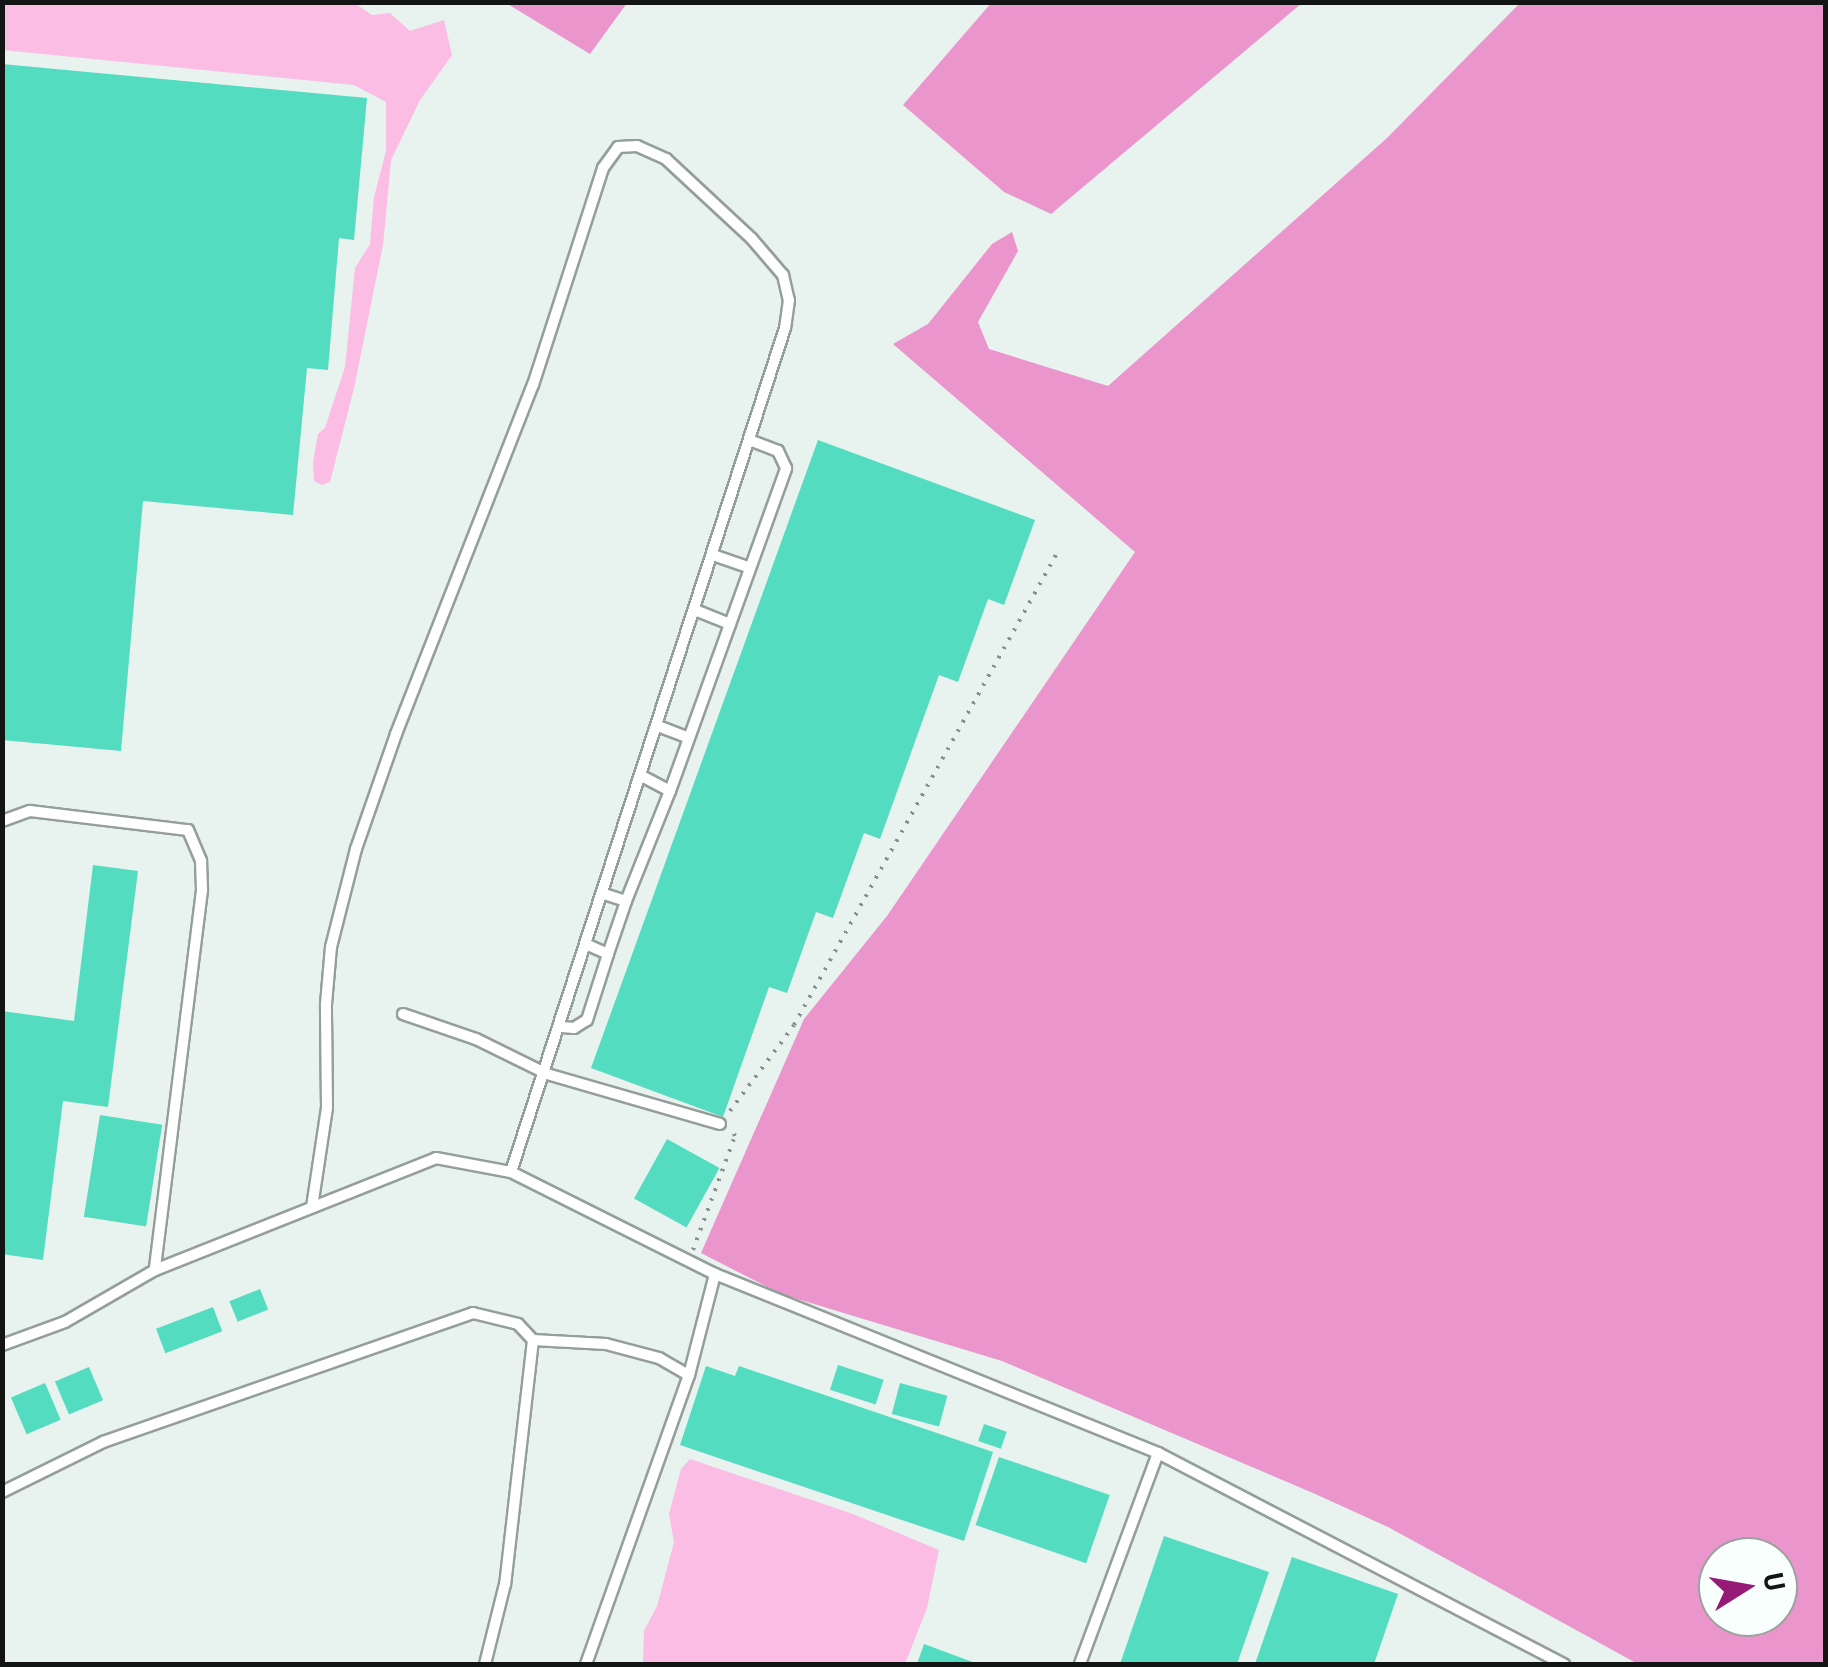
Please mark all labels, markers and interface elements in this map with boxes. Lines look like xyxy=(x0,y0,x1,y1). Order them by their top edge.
north arrow xyxy=(1698,1537,1798,1637)
text: U xyxy=(1757,1570,1794,1594)

